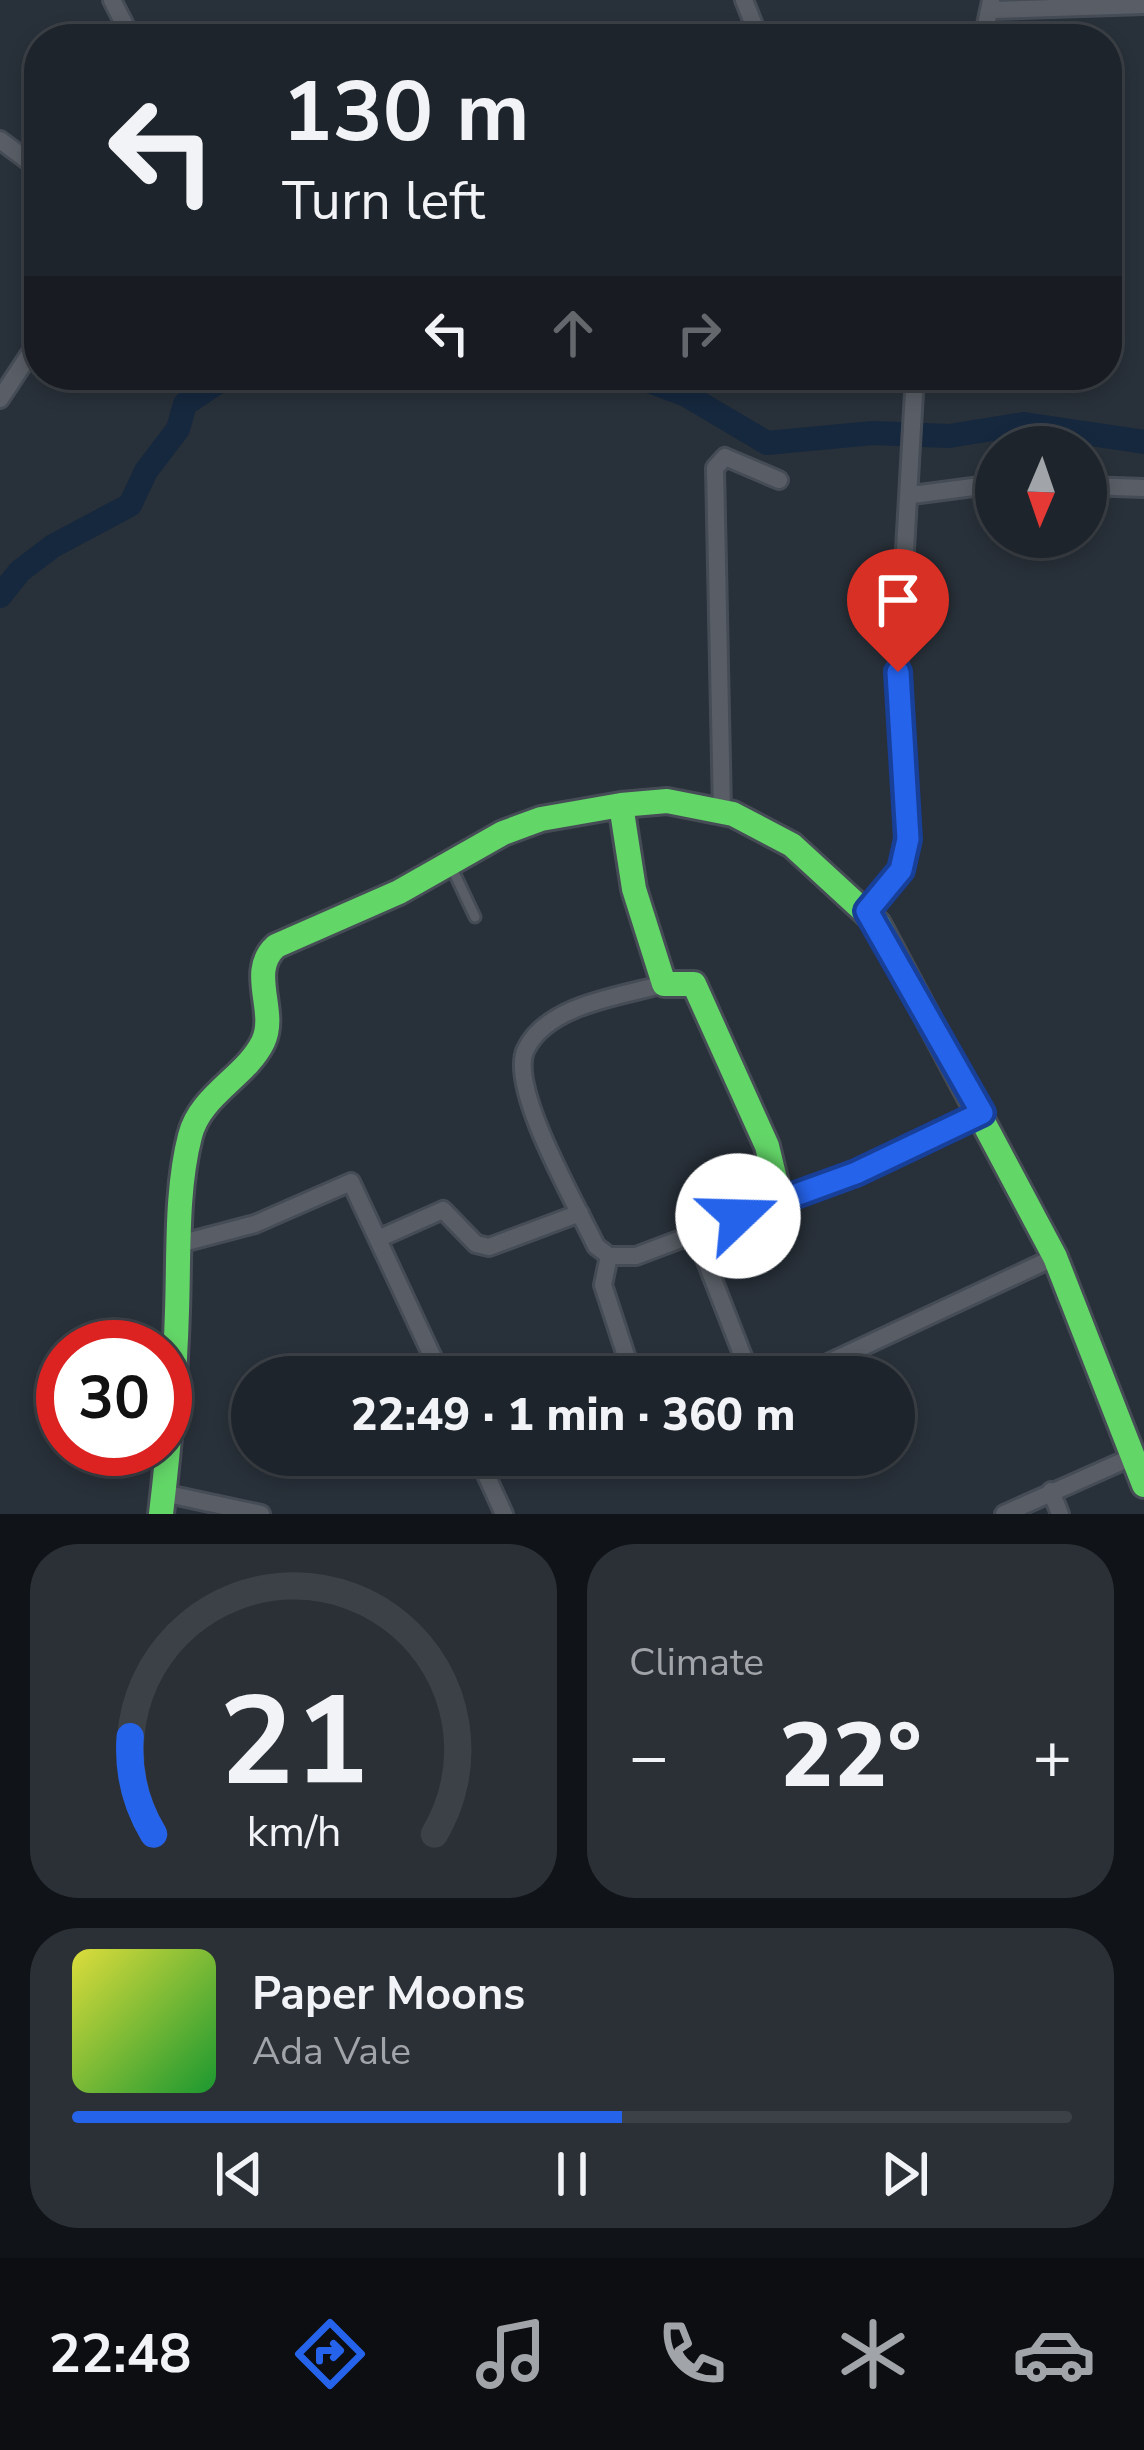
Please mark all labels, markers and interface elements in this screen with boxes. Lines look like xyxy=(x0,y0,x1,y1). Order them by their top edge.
text: 130 m xyxy=(282,55,530,170)
icon: left xyxy=(84,72,240,228)
text: Turn left xyxy=(282,164,485,238)
icon: left xyxy=(414,300,480,366)
icon: ahead xyxy=(540,300,606,366)
icon: right xyxy=(666,300,732,366)
north arrow xyxy=(975,426,1107,558)
map controls xyxy=(975,426,1107,558)
pin xyxy=(847,549,949,672)
icon: arrive xyxy=(865,567,931,633)
position arrow xyxy=(675,1153,801,1279)
speed limit sign: 30 xyxy=(36,1320,192,1476)
text: 22:49 · 1 min · 360 m xyxy=(350,1385,796,1446)
text: Climate xyxy=(629,1636,764,1689)
text: 21 xyxy=(219,1657,368,1827)
text: 22° xyxy=(779,1695,922,1818)
text: − xyxy=(629,1712,669,1802)
text: + xyxy=(1032,1712,1072,1802)
text: km/h xyxy=(246,1803,341,1861)
text: Paper Moons xyxy=(252,1964,525,2025)
text: Ada Vale xyxy=(252,2025,411,2078)
icon: previous xyxy=(206,2141,272,2207)
icon: pause xyxy=(539,2141,605,2207)
icon: next xyxy=(872,2141,938,2207)
icon: directions xyxy=(288,2312,372,2396)
icon: music xyxy=(469,2312,553,2396)
icon: phone xyxy=(650,2312,734,2396)
icon: climate xyxy=(831,2312,915,2396)
icon: car xyxy=(1012,2312,1096,2396)
text: 22:48 xyxy=(48,2317,191,2391)

